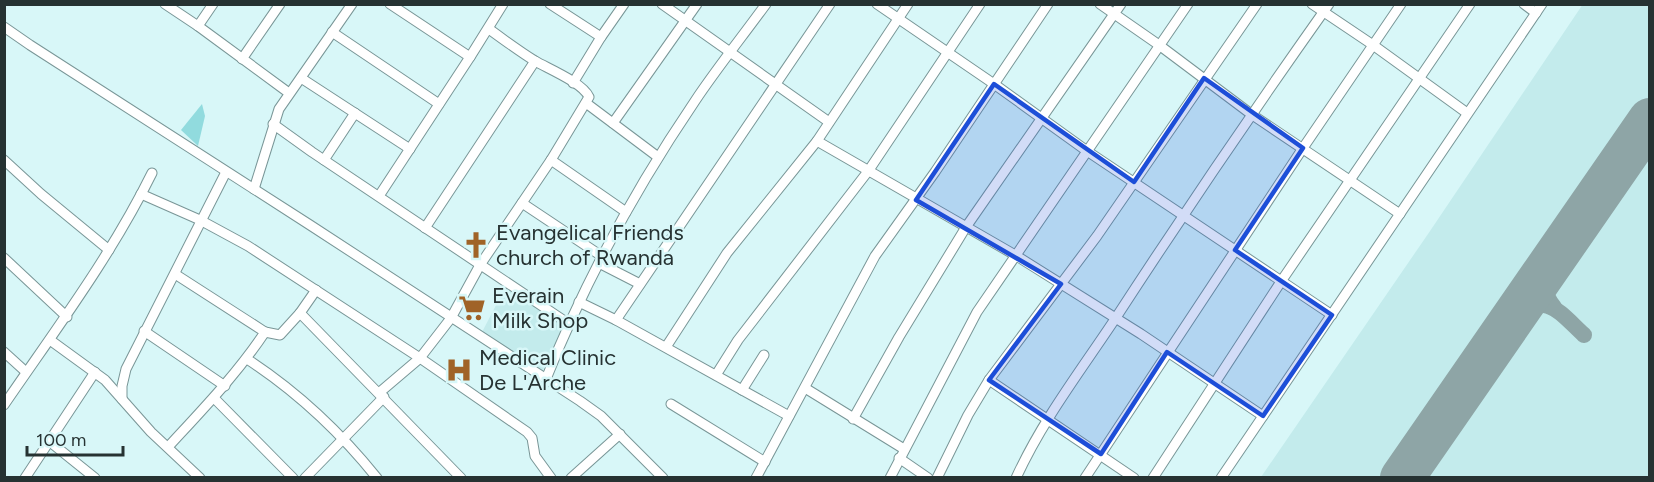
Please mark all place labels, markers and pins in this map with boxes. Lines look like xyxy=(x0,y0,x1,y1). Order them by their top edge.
place label: Evangelical Friends church of Rwanda xyxy=(496,219,684,271)
church icon: Evangelical Friends church of Rwanda xyxy=(461,230,491,260)
place label: Everain Milk Shop xyxy=(492,282,588,334)
supermarket icon: Everain Milk Shop xyxy=(457,293,487,323)
place label: Medical Clinic De L'Arche xyxy=(479,344,616,396)
hospital icon: Medical Clinic De L'Arche xyxy=(444,355,474,385)

